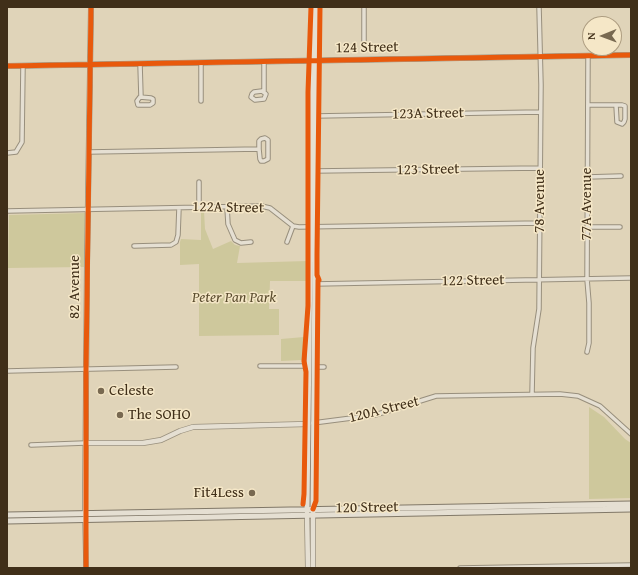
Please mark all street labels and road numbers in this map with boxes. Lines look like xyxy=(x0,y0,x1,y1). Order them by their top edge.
street label: 124 Street xyxy=(335,38,399,58)
street label: 123A Street xyxy=(392,104,464,124)
street label: 123 Street xyxy=(396,160,460,180)
street label: 77A Avenue xyxy=(578,168,596,240)
street label: 78 Avenue xyxy=(531,169,549,233)
street label: 122A Street xyxy=(192,198,264,218)
street label: 82 Avenue xyxy=(66,255,84,319)
street label: 122 Street xyxy=(441,271,505,291)
street label: 120A Street xyxy=(347,393,421,427)
street label: 120 Street xyxy=(335,498,399,518)

